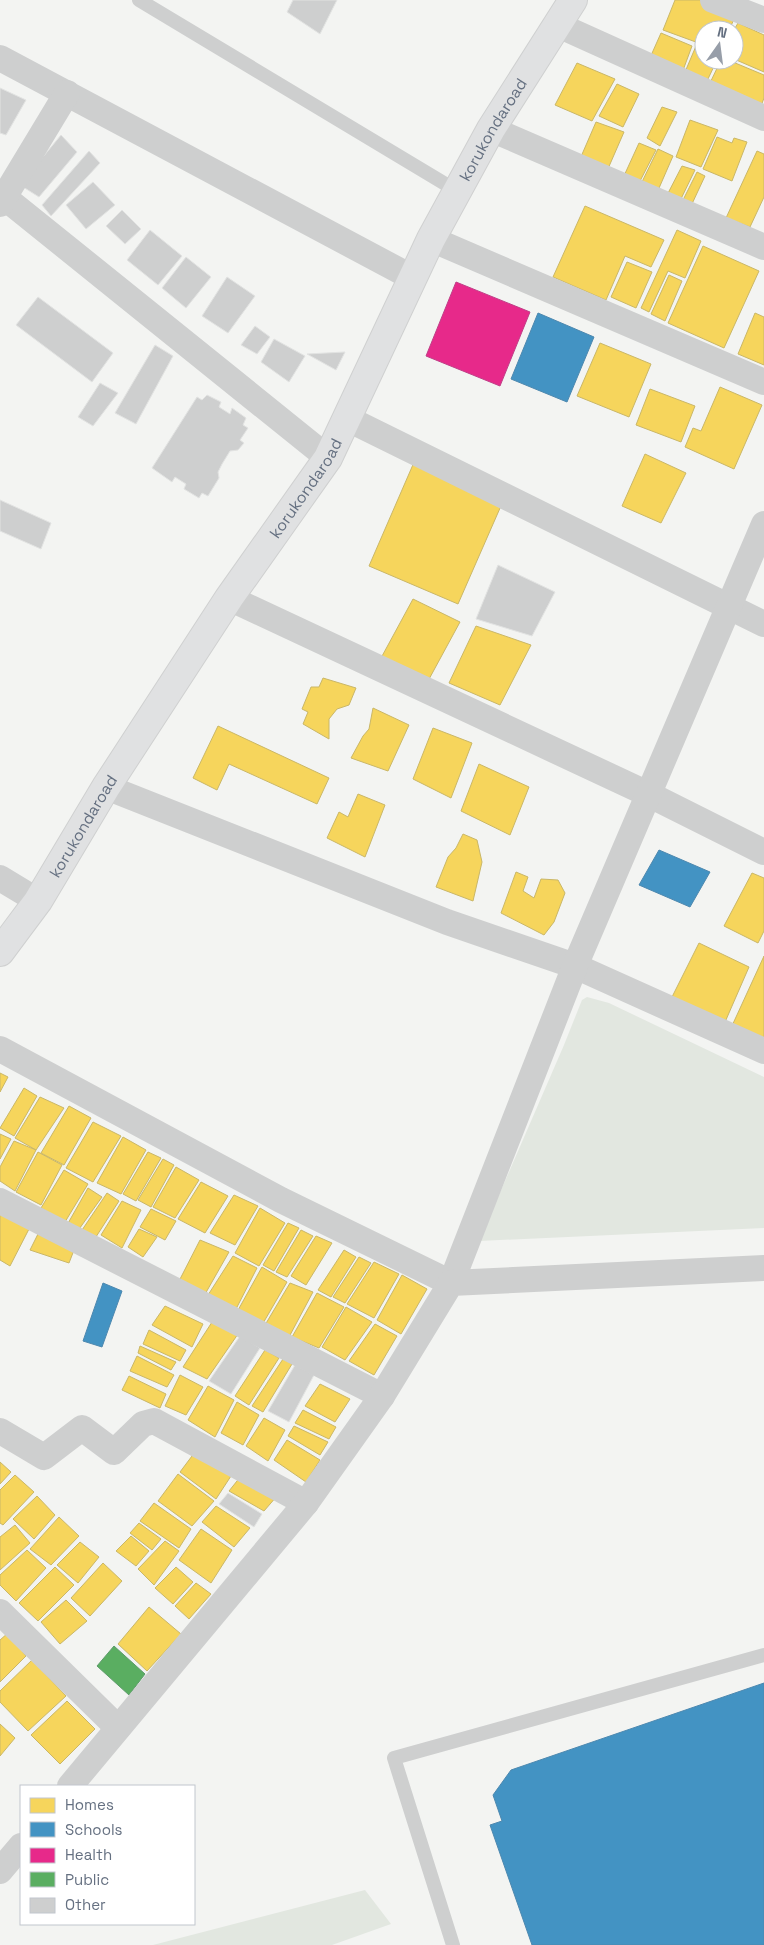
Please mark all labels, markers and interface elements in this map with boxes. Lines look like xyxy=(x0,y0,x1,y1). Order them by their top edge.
north arrow xyxy=(694,20,744,70)
text: N xyxy=(715,23,729,42)
street label: korukondaroad xyxy=(455,74,532,185)
street label: korukondaroad xyxy=(265,435,347,542)
street label: korukondaroad xyxy=(44,771,122,882)
legend xyxy=(20,1785,195,1925)
text: Homes xyxy=(65,1795,114,1814)
text: Schools xyxy=(65,1820,123,1839)
text: Health xyxy=(65,1845,112,1864)
text: Public xyxy=(65,1870,109,1889)
text: Other xyxy=(65,1895,106,1914)

